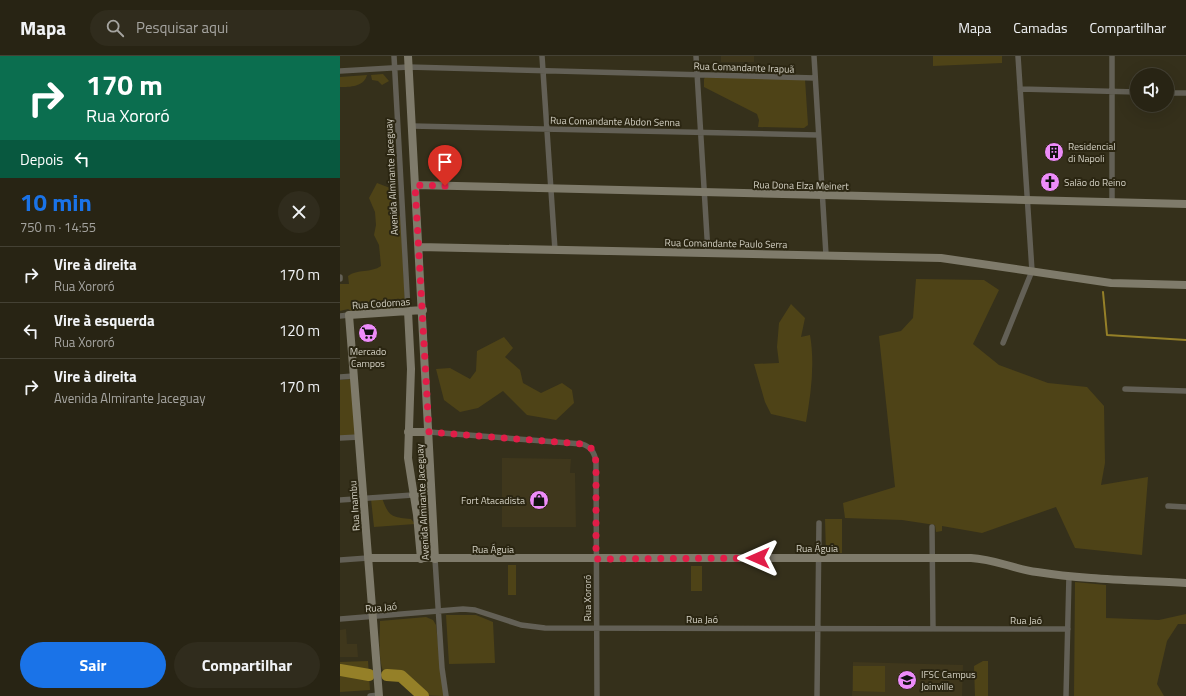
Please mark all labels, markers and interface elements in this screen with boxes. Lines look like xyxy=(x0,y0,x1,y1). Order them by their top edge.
search box xyxy=(90,10,370,46)
text: Mapa xyxy=(20,13,66,42)
text: Pesquisar aqui xyxy=(136,16,228,39)
icon: search xyxy=(104,17,126,39)
text: Mapa xyxy=(958,17,991,38)
text: Camadas xyxy=(1013,17,1068,38)
text: Compartilhar xyxy=(1090,17,1166,38)
street label: Rua Comandante Irapuã xyxy=(693,58,795,77)
text: 170 m xyxy=(86,63,163,106)
map controls xyxy=(1130,68,1174,112)
button: sound xyxy=(1130,68,1174,112)
icon: right xyxy=(20,72,72,124)
text: Rua Xororó xyxy=(86,102,170,129)
street label: Rua Comandante Abdon Senna xyxy=(550,113,680,130)
street label: Avenida Almirante Jaceguay xyxy=(381,118,402,236)
place label: Residencial di Napoli xyxy=(1068,139,1116,166)
building icon: Residencial di Napoli xyxy=(1043,141,1065,163)
pin xyxy=(428,145,462,186)
text: Depois xyxy=(20,148,63,171)
icon: left xyxy=(71,148,93,170)
icon: arrive xyxy=(434,151,456,173)
church icon: Salão do Reino xyxy=(1039,171,1061,193)
place label: Salão do Reino xyxy=(1064,175,1126,190)
street label: Rua Dona Elza Meinert xyxy=(753,177,849,194)
text: 10 min xyxy=(20,184,92,220)
button: close xyxy=(278,191,320,233)
text: 750 m · 14:55 xyxy=(20,217,96,237)
street label: Rua Comandante Paulo Serra xyxy=(664,235,788,252)
text: Vire à direita xyxy=(54,253,137,276)
text: 170 m xyxy=(279,263,320,286)
icon: right xyxy=(20,264,42,286)
text: Rua Xororó xyxy=(54,276,115,296)
street label: Rua Codornas xyxy=(351,294,411,313)
text: Vire à esquerda xyxy=(54,309,155,332)
text: 120 m xyxy=(279,319,320,342)
icon: left xyxy=(20,320,42,342)
supermarket icon: Mercado Campos xyxy=(357,322,379,344)
text: Rua Xororó xyxy=(54,332,115,352)
place label: Mercado Campos xyxy=(350,344,386,371)
text: Vire à direita xyxy=(54,365,137,388)
text: 170 m xyxy=(279,375,320,398)
icon: right xyxy=(20,376,42,398)
text: Avenida Almirante Jaceguay xyxy=(54,388,205,408)
street label: Avenida Almirante Jaceguay xyxy=(412,443,433,561)
street label: Rua Inambu xyxy=(345,480,364,532)
shop icon: Fort Atacadista xyxy=(528,489,550,511)
place label: Fort Atacadista xyxy=(461,493,525,508)
position arrow xyxy=(737,537,779,579)
street label: Rua Águia xyxy=(796,541,838,556)
street label: Rua Águia xyxy=(472,542,514,557)
street label: Rua Xororó xyxy=(580,575,595,621)
street label: Rua Jaó xyxy=(365,599,398,616)
street label: Rua Jaó xyxy=(686,612,718,627)
street label: Rua Jaó xyxy=(1010,613,1042,628)
button: Sair xyxy=(20,642,166,688)
button: Compartilhar xyxy=(174,642,320,688)
place label: IFSC Campus Joinville xyxy=(921,667,976,694)
school or university icon: IFSC Campus Joinville xyxy=(896,669,918,691)

